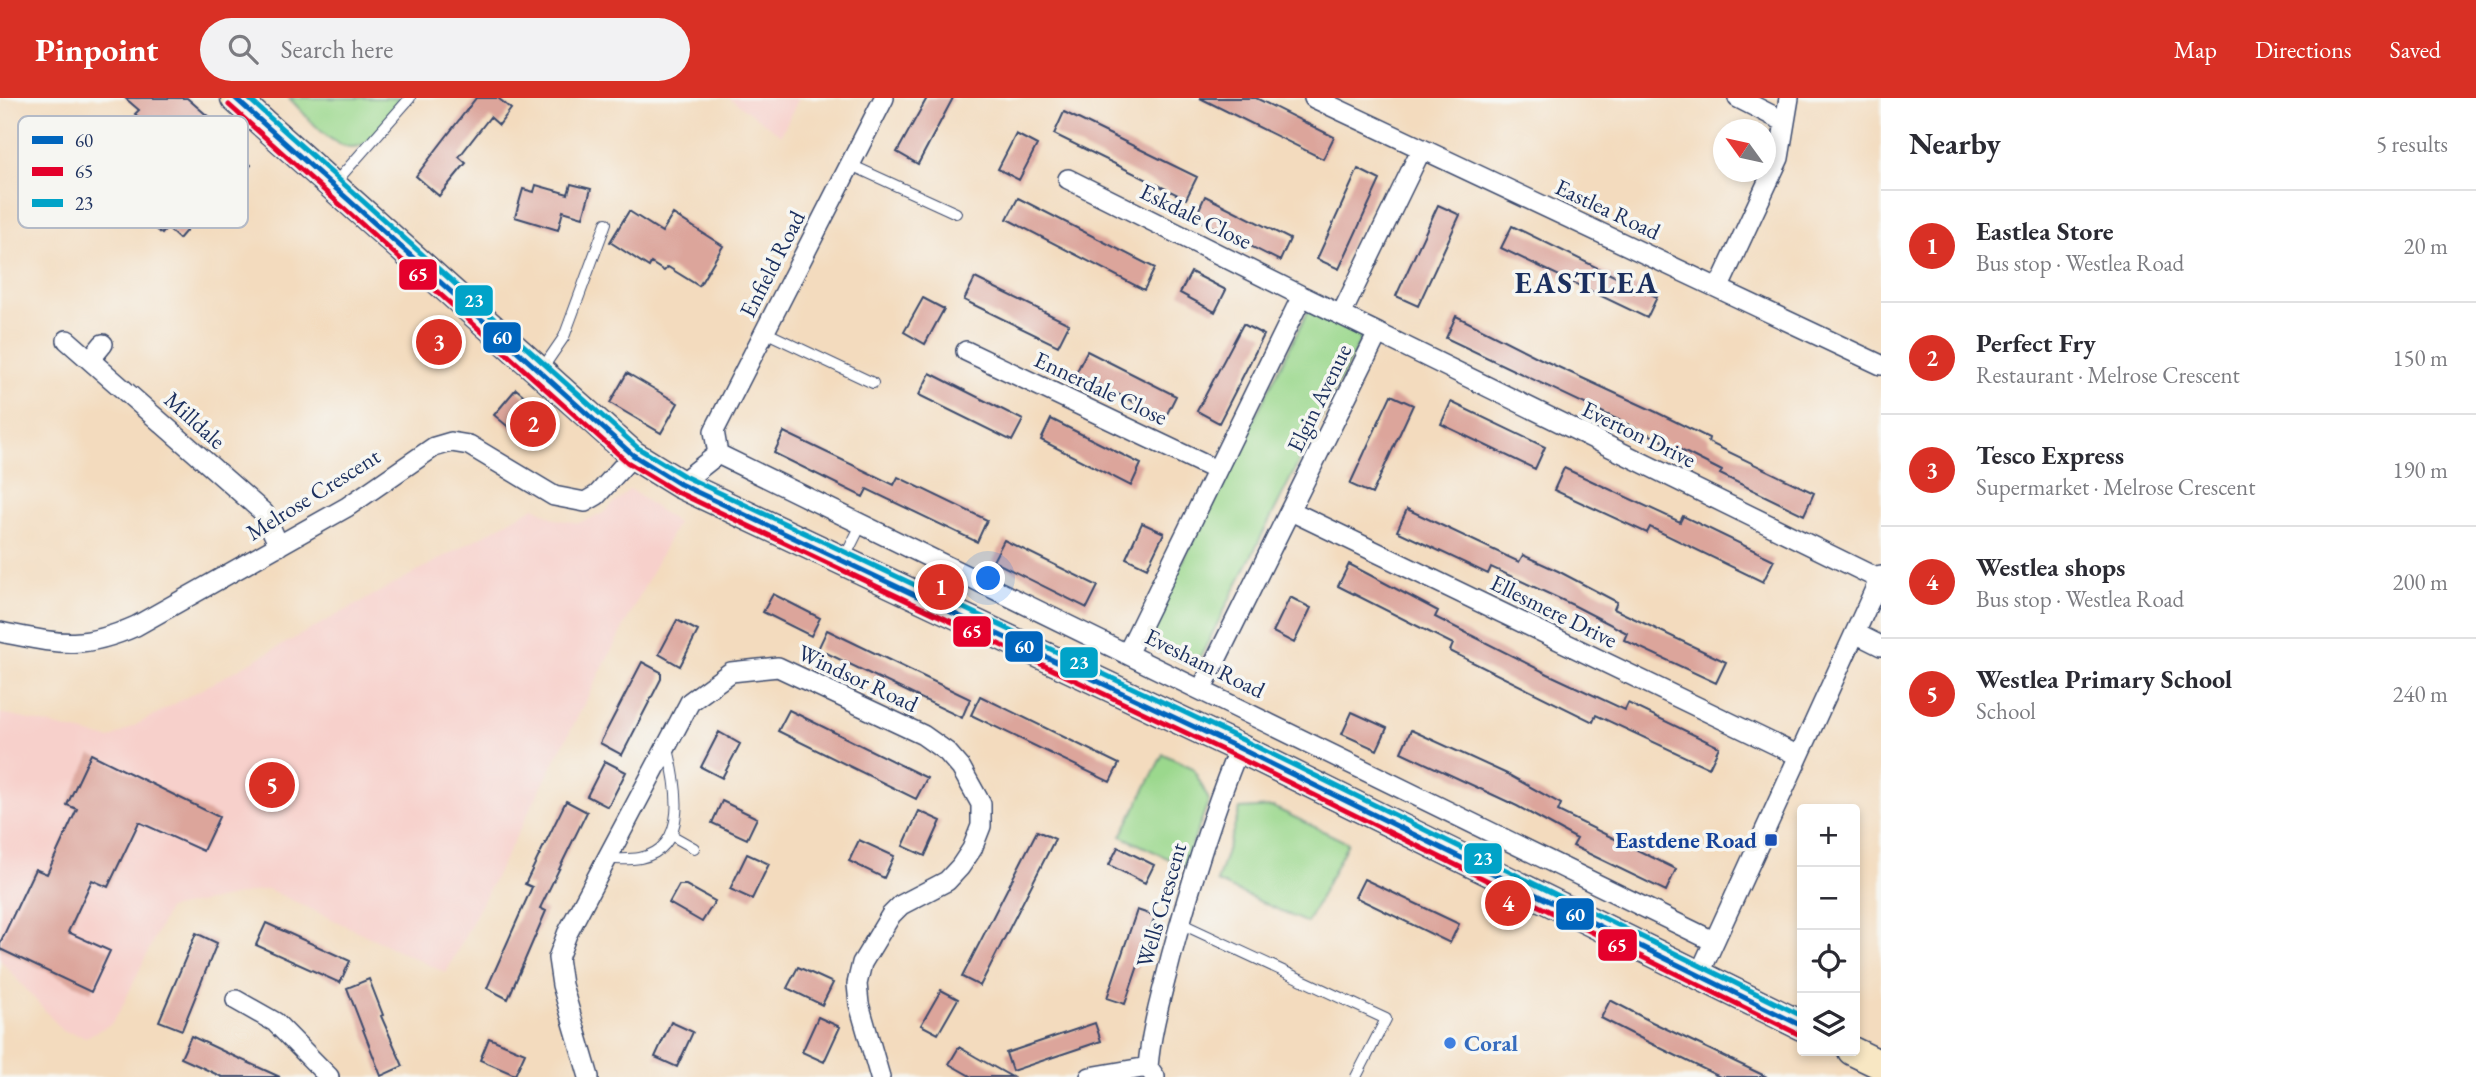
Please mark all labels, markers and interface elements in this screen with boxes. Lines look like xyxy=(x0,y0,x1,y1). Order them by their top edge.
search box xyxy=(200,18,690,81)
text: Pinpoint xyxy=(35,28,158,71)
icon: search xyxy=(224,30,262,68)
text: Search here xyxy=(280,32,393,66)
text: Map xyxy=(2174,34,2217,65)
text: Directions xyxy=(2255,34,2352,65)
text: Saved xyxy=(2390,34,2441,65)
legend xyxy=(18,116,248,228)
north arrow xyxy=(1713,119,1776,182)
text: Nearby xyxy=(1909,124,2001,163)
text: 60 xyxy=(75,128,93,153)
text: 5 results xyxy=(2376,129,2448,159)
text: 65 xyxy=(75,159,93,184)
street label: Eastlea Road xyxy=(1551,172,1666,247)
street label: Eskdale Close xyxy=(1135,176,1257,256)
text: 23 xyxy=(75,191,93,216)
street label: Enfield Road xyxy=(732,205,812,322)
text: Eastlea Store xyxy=(1976,214,2114,248)
text: 1 xyxy=(1926,231,1938,261)
text: 20 m xyxy=(2403,231,2448,261)
text: Bus stop · Westlea Road xyxy=(1976,248,2184,278)
line badge: 65 xyxy=(398,258,438,291)
text: 65 xyxy=(408,262,428,287)
district label: EASTLEA xyxy=(1515,263,1659,302)
line badge: 23 xyxy=(454,284,494,317)
text: 23 xyxy=(464,288,484,313)
pin: 3 xyxy=(416,316,462,368)
line badge: 60 xyxy=(482,321,522,354)
text: 60 xyxy=(492,325,512,350)
text: Perfect Fry xyxy=(1976,326,2096,360)
street label: Elgin Avenue xyxy=(1280,339,1358,457)
text: 2 xyxy=(1926,343,1938,373)
text: 150 m xyxy=(2392,343,2448,373)
street label: Ennerdale Close xyxy=(1030,344,1172,432)
text: Restaurant · Melrose Crescent xyxy=(1976,360,2240,390)
street label: Milldale xyxy=(158,385,232,455)
street label: Everton Drive xyxy=(1577,394,1701,474)
pin: 2 xyxy=(510,398,556,450)
text: Tesco Express xyxy=(1976,438,2124,472)
street label: Melrose Crescent xyxy=(240,440,386,547)
text: 3 xyxy=(1926,455,1938,485)
text: 190 m xyxy=(2392,455,2448,485)
text: Supermarket · Melrose Crescent xyxy=(1976,472,2255,502)
text: Westlea shops xyxy=(1976,550,2125,584)
pin: 1 xyxy=(918,561,964,613)
your location xyxy=(971,561,1005,595)
street label: Ellesmere Drive xyxy=(1486,567,1622,655)
text: 4 xyxy=(1926,567,1938,597)
text: 200 m xyxy=(2392,567,2448,597)
text: Bus stop · Westlea Road xyxy=(1976,584,2184,614)
line badge: 65 xyxy=(952,615,992,648)
text: 65 xyxy=(962,619,982,644)
street label: Evesham Road xyxy=(1140,621,1270,705)
line badge: 60 xyxy=(1004,630,1044,663)
text: 60 xyxy=(1014,634,1034,659)
street label: Windsor Road xyxy=(793,637,923,719)
line badge: 23 xyxy=(1059,646,1099,679)
text: 23 xyxy=(1069,650,1089,675)
text: Westlea Primary School xyxy=(1976,662,2232,696)
text: 5 xyxy=(1926,679,1938,709)
text: 240 m xyxy=(2392,679,2448,709)
text: School xyxy=(1976,696,2036,726)
pin: 5 xyxy=(249,759,295,811)
map controls xyxy=(1797,804,1860,1056)
button: + xyxy=(1797,804,1860,867)
place label: Eastdene Road xyxy=(1615,825,1757,855)
marker: Eastdene Road xyxy=(1763,832,1779,848)
street label: Wells Crescent xyxy=(1129,838,1193,971)
line badge: 23 xyxy=(1463,842,1503,875)
text: 23 xyxy=(1473,846,1493,871)
button: − xyxy=(1797,867,1860,930)
pin: 4 xyxy=(1485,877,1531,929)
line badge: 60 xyxy=(1555,897,1595,931)
text: 60 xyxy=(1565,902,1585,927)
line badge: 65 xyxy=(1597,928,1638,962)
button: locate xyxy=(1797,930,1860,993)
text: 65 xyxy=(1607,933,1627,958)
button: layers xyxy=(1797,993,1860,1056)
place label: Coral xyxy=(1464,1028,1518,1058)
marker: Coral xyxy=(1442,1035,1458,1051)

